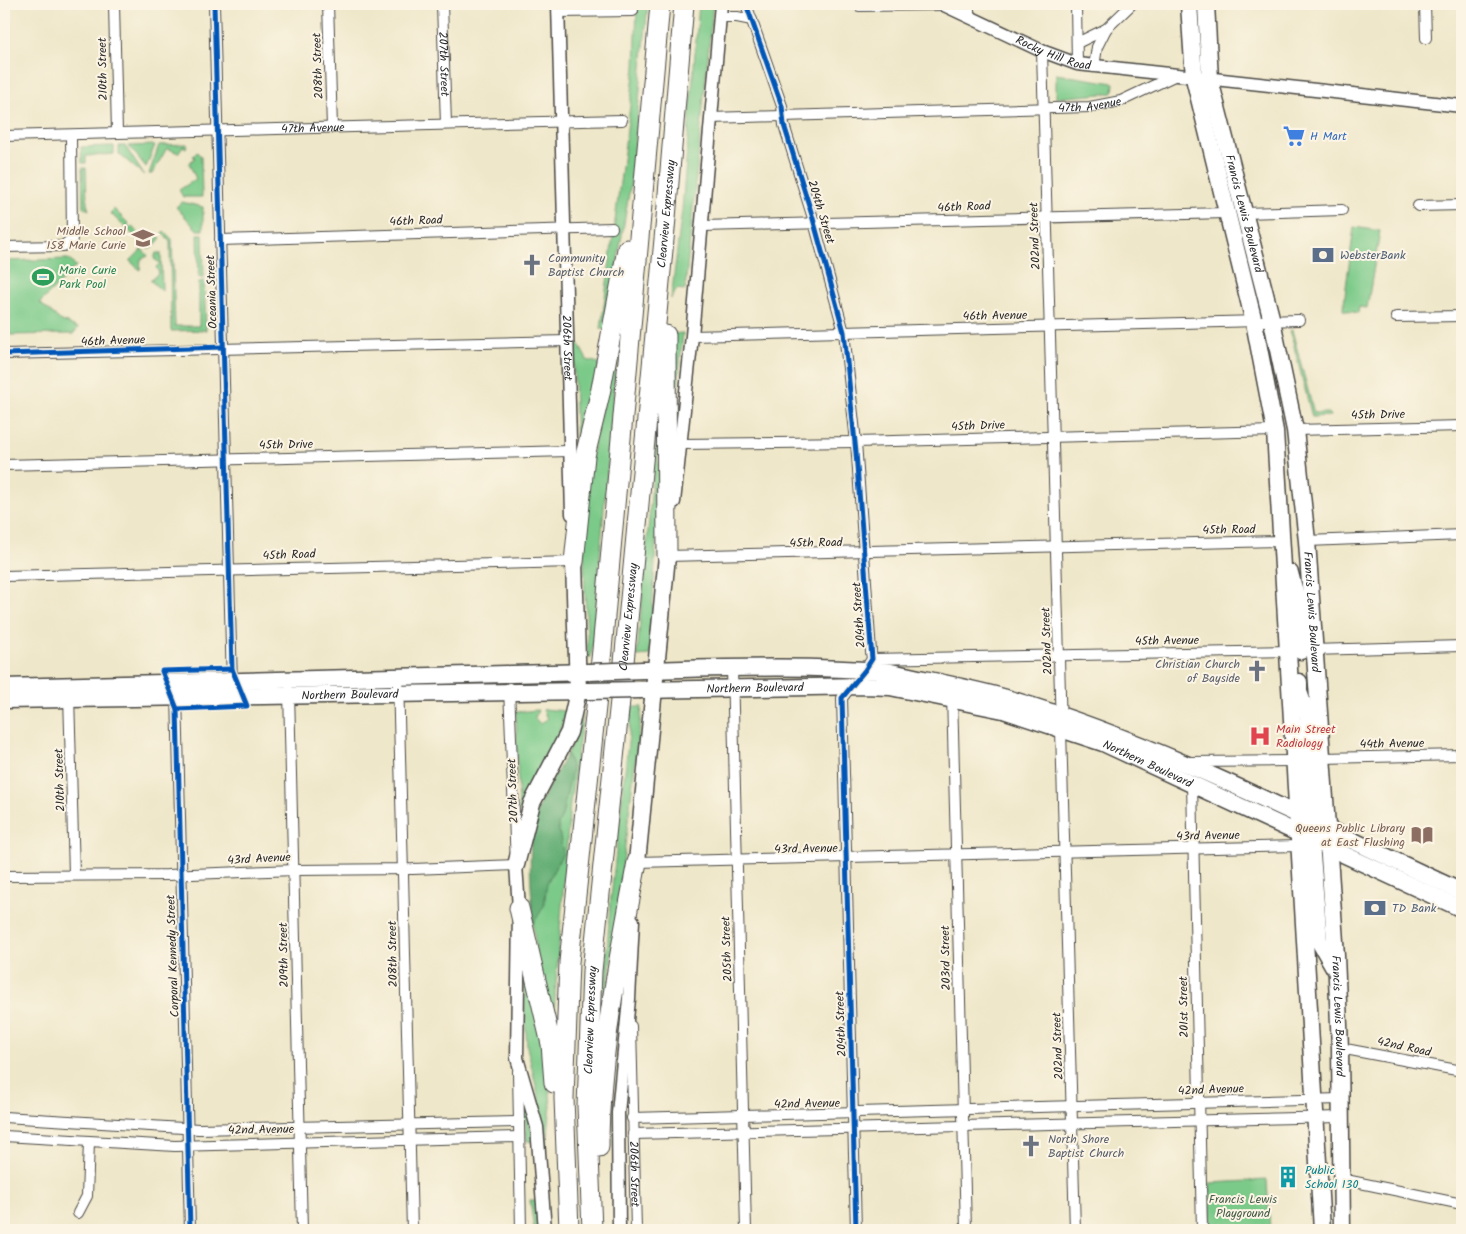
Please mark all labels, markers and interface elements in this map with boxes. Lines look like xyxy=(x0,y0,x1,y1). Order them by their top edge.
street label: Rocky Hill Road xyxy=(1012,30,1093,75)
street label: 207th Street xyxy=(433,31,455,97)
street label: 208th Street xyxy=(307,32,329,100)
street label: 210th Street xyxy=(93,37,113,101)
street label: 47th Avenue xyxy=(1058,92,1123,117)
street label: 47th Avenue xyxy=(281,118,345,138)
supermarket icon: H Mart xyxy=(1281,123,1307,149)
place label: H Mart xyxy=(1310,127,1347,146)
street label: Francis Lewis Boulevard xyxy=(1220,152,1269,276)
street label: Clearview Expressway xyxy=(652,159,680,269)
street label: 204th Street xyxy=(802,178,840,247)
street label: 46th Road xyxy=(937,197,992,217)
street label: 202nd Street xyxy=(1024,202,1046,270)
street label: 46th Road xyxy=(389,211,444,231)
place label: Middle School 158 Marie Curie xyxy=(46,222,127,255)
school or university icon: Middle School 158 Marie Curie xyxy=(130,225,156,251)
bank icon: WebsterBank xyxy=(1310,242,1336,268)
place label: WebsterBank xyxy=(1340,246,1406,265)
place label: Community Baptist Church xyxy=(548,249,624,282)
church icon: Community Baptist Church xyxy=(519,252,545,278)
street label: Oceania Street xyxy=(201,254,223,329)
place label: Marie Curie Park Pool xyxy=(59,261,117,294)
sports icon: Marie Curie Park Pool xyxy=(30,264,56,290)
street label: 46th Avenue xyxy=(963,306,1028,326)
street label: 206th Street xyxy=(557,315,578,382)
street label: 46th Avenue xyxy=(80,330,146,352)
street label: 45th Drive xyxy=(1351,405,1406,425)
street label: 45th Drive xyxy=(951,416,1006,436)
street label: 45th Drive xyxy=(259,435,314,455)
street label: 45th Road xyxy=(1202,520,1257,540)
street label: 45th Road xyxy=(789,533,844,553)
street label: 45th Road xyxy=(262,545,317,565)
street label: Francis Lewis Boulevard xyxy=(1298,551,1326,674)
street label: Clearview Expressway xyxy=(614,562,643,672)
street label: 204th Street xyxy=(847,581,871,649)
street label: 202nd Street xyxy=(1036,607,1058,675)
street label: 45th Avenue xyxy=(1135,631,1200,651)
place label: Christian Church of Bayside xyxy=(1155,655,1241,688)
church icon: Christian Church of Bayside xyxy=(1244,658,1270,684)
street label: Northern Boulevard xyxy=(706,678,805,698)
street label: Northern Boulevard xyxy=(301,684,400,705)
place label: Main Street Radiology xyxy=(1276,720,1336,753)
hospital icon: Main Street Radiology xyxy=(1247,723,1273,749)
street label: 44th Avenue xyxy=(1360,734,1425,754)
street label: Northern Boulevard xyxy=(1100,735,1197,793)
street label: 210th Street xyxy=(49,748,71,812)
street label: 207th Street xyxy=(502,758,524,824)
place label: Queens Public Library at East Flushing xyxy=(1295,819,1405,852)
library icon: Queens Public Library at East Flushing xyxy=(1409,822,1435,848)
street label: 43rd Avenue xyxy=(1176,826,1241,846)
street label: 43rd Avenue xyxy=(774,839,839,859)
street label: 43rd Avenue xyxy=(227,848,292,870)
street label: Corporal Kennedy Street xyxy=(161,894,185,1018)
bank icon: TD Bank xyxy=(1362,895,1388,921)
place label: TD Bank xyxy=(1392,899,1437,918)
street label: 205th Street xyxy=(716,915,738,982)
street label: 208th Street xyxy=(383,920,403,987)
street label: 209th Street xyxy=(274,922,294,988)
street label: 203rd Street xyxy=(936,925,956,991)
street label: Francis Lewis Boulevard xyxy=(1326,955,1350,1078)
street label: Clearview Expressway xyxy=(579,965,602,1075)
street label: 201st Street xyxy=(1174,976,1194,1038)
street label: 204th Street xyxy=(830,990,852,1057)
street label: 202nd Street xyxy=(1047,1012,1069,1080)
street label: 42nd Road xyxy=(1375,1032,1434,1062)
street label: 42nd Avenue xyxy=(1178,1079,1245,1101)
street label: 42nd Avenue xyxy=(774,1094,841,1114)
street label: 42nd Avenue xyxy=(228,1120,295,1140)
place label: North Shore Baptist Church xyxy=(1048,1130,1124,1163)
church icon: North Shore Baptist Church xyxy=(1018,1133,1044,1159)
street label: 206th Street xyxy=(624,1141,645,1208)
place label: Public School 130 xyxy=(1305,1161,1358,1194)
building icon: Public School 130 xyxy=(1275,1164,1301,1190)
park label: Francis Lewis Playground xyxy=(1209,1190,1277,1223)

